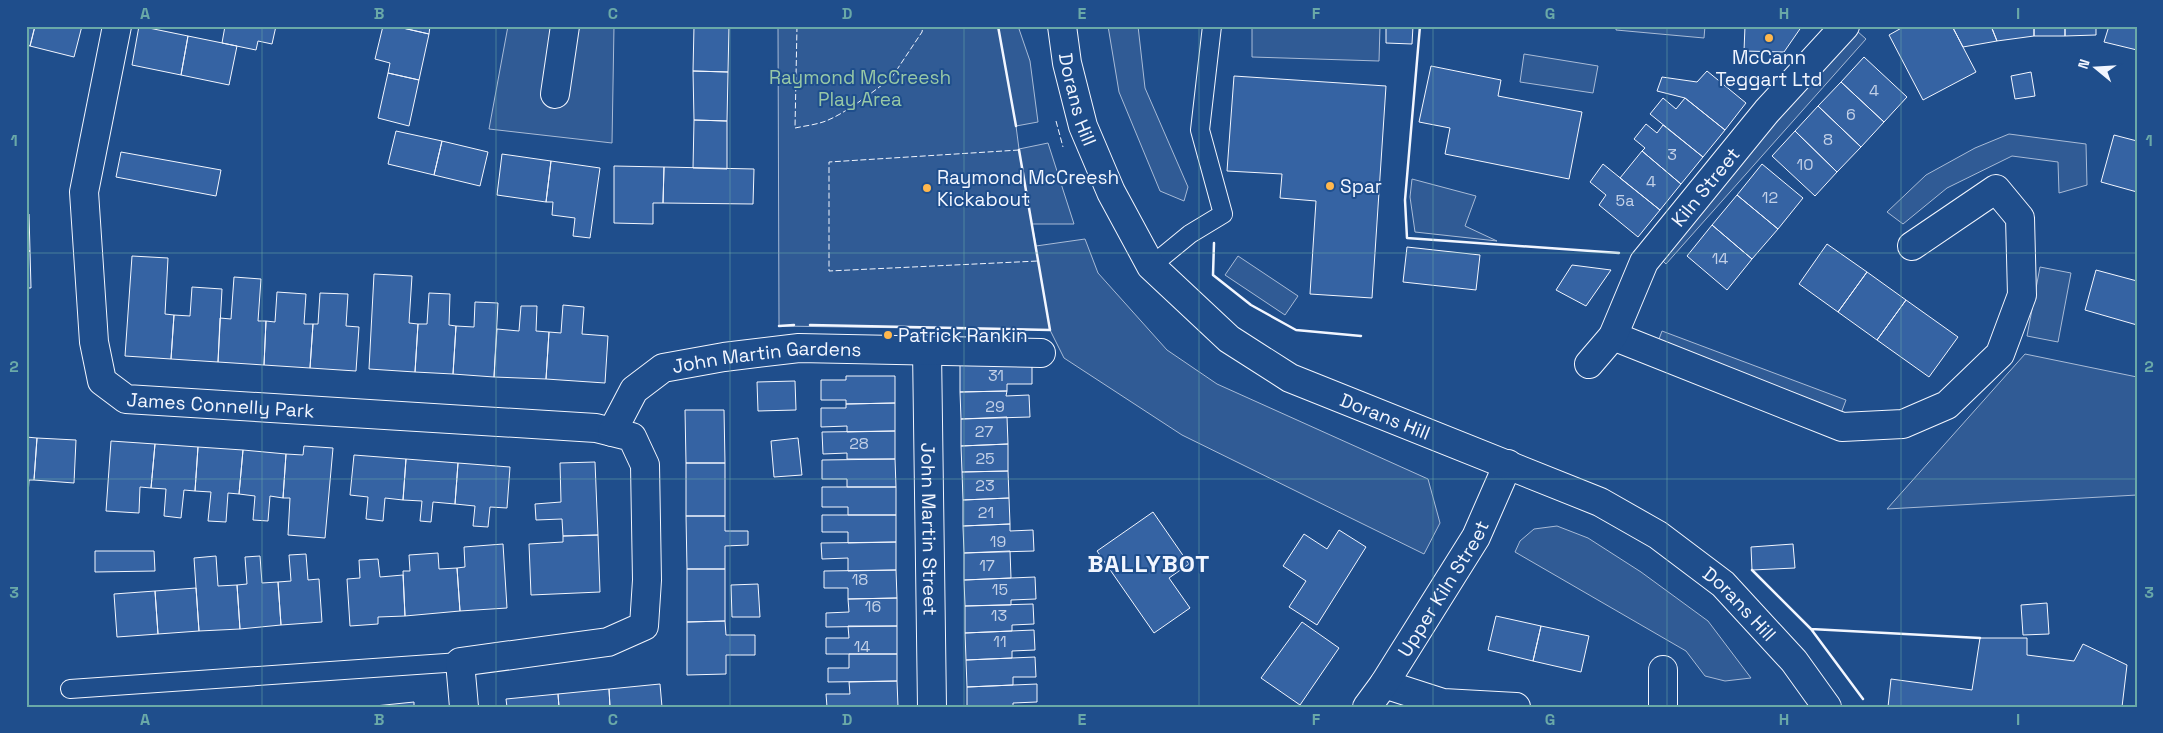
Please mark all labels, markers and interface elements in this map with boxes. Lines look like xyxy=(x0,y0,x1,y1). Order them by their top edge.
text: A xyxy=(140,3,150,24)
text: B xyxy=(374,3,384,24)
text: C xyxy=(608,3,618,24)
text: D xyxy=(842,3,852,24)
text: E xyxy=(1078,3,1087,24)
text: F xyxy=(1312,3,1321,24)
text: G xyxy=(1545,3,1555,24)
text: H xyxy=(1779,3,1789,24)
text: I xyxy=(2016,3,2020,24)
marker: McCann Teggart Ltd xyxy=(1763,32,1775,44)
north arrow xyxy=(2070,42,2120,92)
place label: McCann Teggart Ltd xyxy=(1716,45,1822,92)
street label: Dorans Hill xyxy=(1053,52,1102,150)
text: N xyxy=(2074,57,2094,71)
park label: Raymond McCreesh Play Area xyxy=(769,65,951,112)
house number: 4 xyxy=(1869,80,1879,101)
house number: 6 xyxy=(1846,104,1856,125)
house number: 8 xyxy=(1823,129,1833,150)
text: 1 xyxy=(10,130,18,151)
text: 1 xyxy=(2145,130,2153,151)
street label: Kiln Street xyxy=(1666,142,1745,232)
house number: 3 xyxy=(1667,144,1677,165)
house number: 10 xyxy=(1797,154,1813,175)
place label: Raymond McCreesh Kickabout xyxy=(937,165,1119,212)
house number: 4 xyxy=(1646,171,1656,192)
place label: Spar xyxy=(1340,174,1382,199)
marker: Spar xyxy=(1324,180,1336,192)
marker: Raymond McCreesh Kickabout xyxy=(921,182,933,194)
house number: 12 xyxy=(1762,187,1778,208)
house number: 5a xyxy=(1616,190,1634,211)
house number: 14 xyxy=(1712,248,1728,269)
place label: Patrick Rankin xyxy=(898,323,1028,348)
marker: Patrick Rankin xyxy=(882,329,894,341)
street label: John Martin Gardens xyxy=(670,336,862,379)
text: 2 xyxy=(9,356,19,377)
text: 2 xyxy=(2144,356,2154,377)
house number: 31 xyxy=(988,365,1004,386)
street label: James Connelly Park xyxy=(126,387,315,424)
street label: Dorans Hill xyxy=(1336,387,1434,446)
house number: 29 xyxy=(985,396,1005,417)
house number: 27 xyxy=(975,421,993,442)
house number: 28 xyxy=(849,433,869,454)
street label: John Martin Street xyxy=(915,442,943,616)
house number: 25 xyxy=(975,448,995,469)
house number: 23 xyxy=(975,475,995,496)
house number: 21 xyxy=(978,502,994,523)
street label: Upper Kiln Street xyxy=(1392,517,1495,662)
house number: 19 xyxy=(990,531,1006,552)
district label: BALLYBOT xyxy=(1088,548,1210,579)
house number: 17 xyxy=(979,555,995,576)
street label: Dorans Hill xyxy=(1698,561,1781,647)
house number: 18 xyxy=(852,569,868,590)
house number: 15 xyxy=(992,579,1008,600)
text: 3 xyxy=(9,582,19,603)
text: 3 xyxy=(2144,582,2154,603)
house number: 16 xyxy=(865,596,881,617)
house number: 13 xyxy=(991,605,1007,626)
house number: 11 xyxy=(993,631,1007,652)
house number: 14 xyxy=(854,636,870,657)
text: A xyxy=(140,709,150,730)
text: B xyxy=(374,709,384,730)
text: C xyxy=(608,709,618,730)
text: D xyxy=(842,709,852,730)
text: E xyxy=(1078,709,1087,730)
text: F xyxy=(1312,709,1321,730)
text: G xyxy=(1545,709,1555,730)
text: H xyxy=(1779,709,1789,730)
text: I xyxy=(2016,709,2020,730)

